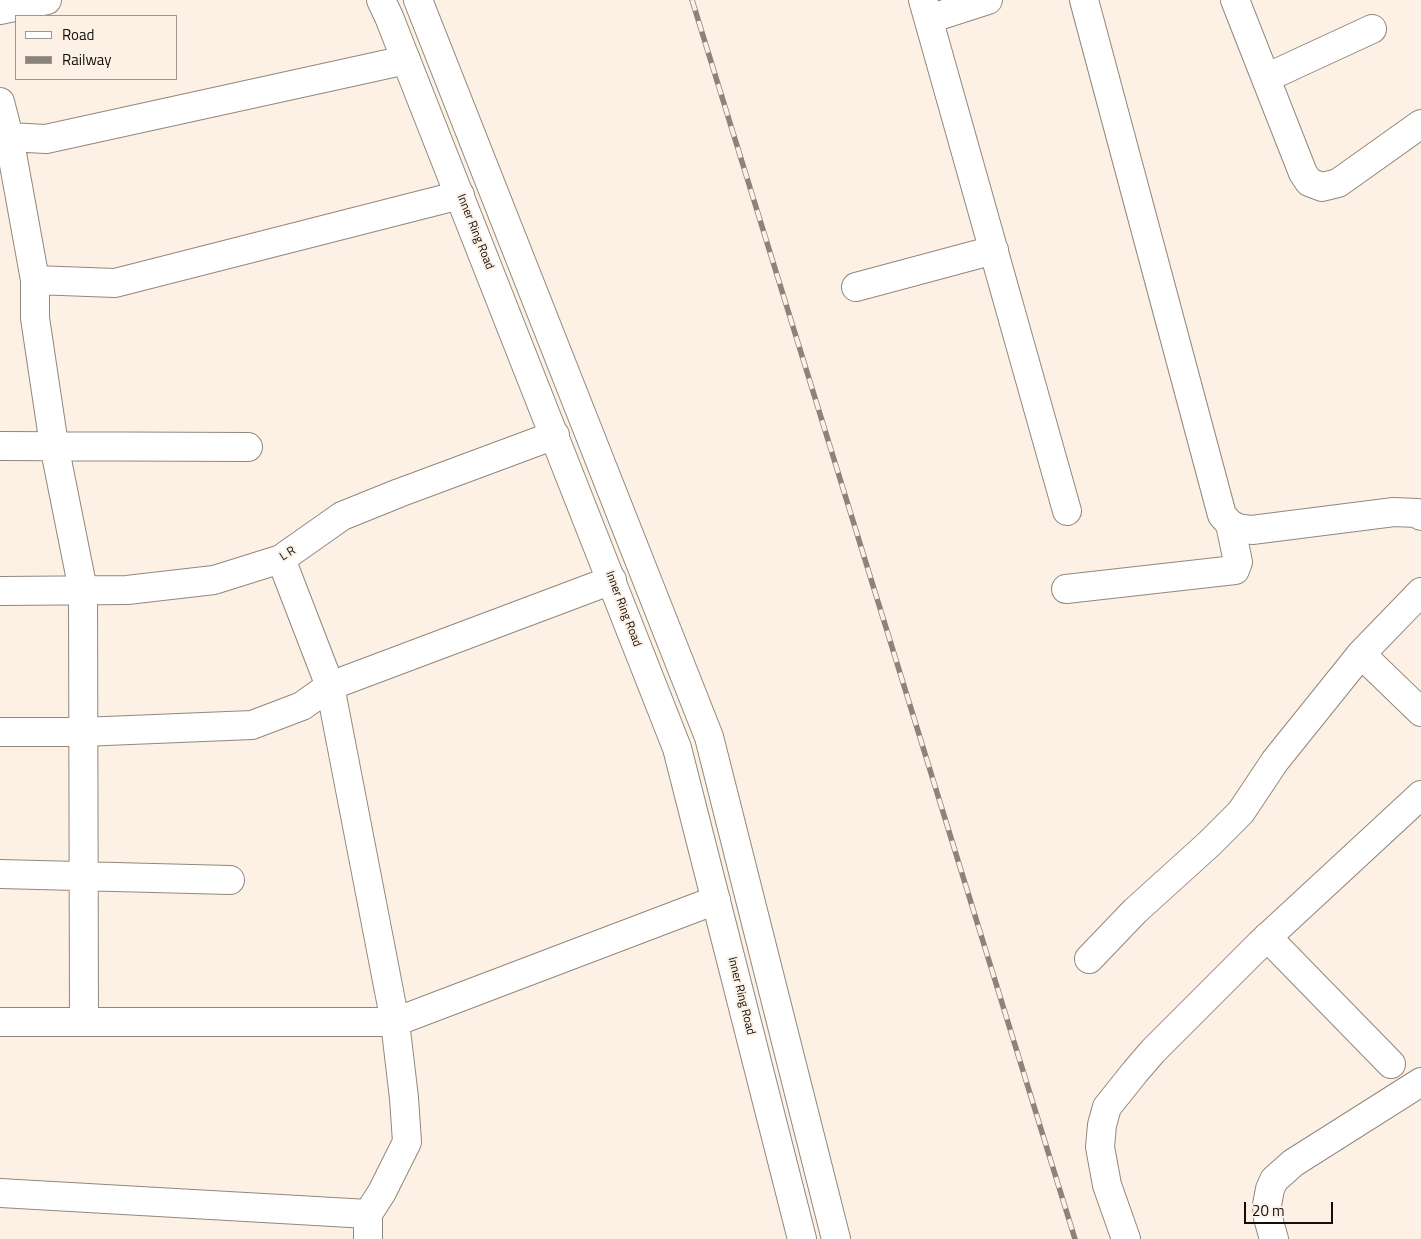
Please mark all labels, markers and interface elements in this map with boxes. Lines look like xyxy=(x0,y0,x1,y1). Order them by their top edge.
legend xyxy=(15,15,178,80)
text: Road xyxy=(62,23,94,46)
text: Railway xyxy=(62,48,112,71)
street label: Inner Ring Road xyxy=(453,192,497,272)
street label: L R xyxy=(277,544,299,564)
street label: Inner Ring Road xyxy=(602,569,644,649)
street label: Inner Ring Road xyxy=(724,955,758,1037)
scale bar xyxy=(1246,1192,1335,1224)
text: 20 m xyxy=(1252,1199,1285,1222)

